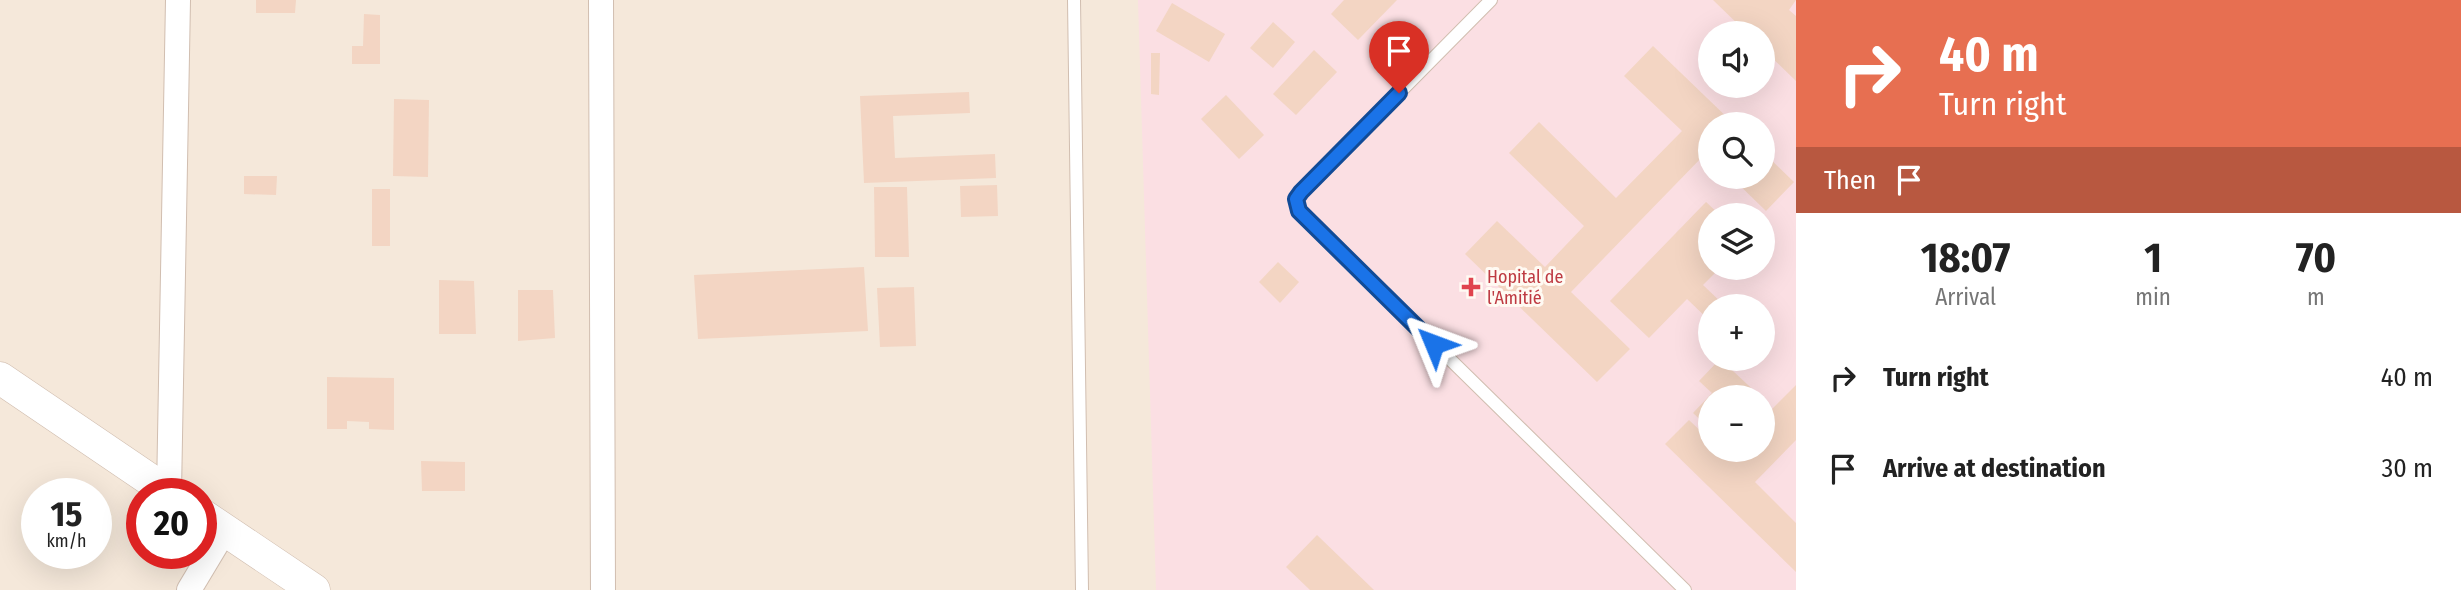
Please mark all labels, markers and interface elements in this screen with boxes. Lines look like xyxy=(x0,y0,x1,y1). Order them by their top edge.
pin xyxy=(1369,21,1429,93)
map controls xyxy=(1698,21,1775,462)
button: sound xyxy=(1698,21,1775,98)
text: 40 m xyxy=(1939,25,2039,84)
icon: right xyxy=(1824,28,1915,119)
icon: arrive xyxy=(1380,32,1418,70)
text: Turn right xyxy=(1939,85,2066,123)
button: search xyxy=(1698,112,1775,189)
icon: arrive xyxy=(1890,161,1928,199)
text: Then xyxy=(1824,165,1876,196)
button: layers xyxy=(1698,203,1775,280)
text: 18:07 xyxy=(1921,233,2010,283)
text: 1 xyxy=(2144,233,2162,283)
text: 70 xyxy=(2296,233,2336,283)
place label: Hopital de l'Amitié xyxy=(1487,266,1564,309)
marker: Hopital de l'Amitié xyxy=(1461,277,1481,297)
text: Arrival xyxy=(1935,283,1996,311)
text: min xyxy=(2135,283,2171,311)
text: m xyxy=(2307,283,2325,311)
button: + xyxy=(1698,294,1775,371)
position arrow xyxy=(1397,307,1471,381)
icon: right xyxy=(1824,359,1862,397)
text: Turn right xyxy=(1883,362,1989,393)
text: 40 m xyxy=(2381,362,2433,393)
button: − xyxy=(1698,385,1775,462)
icon: arrive xyxy=(1824,450,1862,488)
text: Arrive at destination xyxy=(1883,453,2106,484)
text: 30 m xyxy=(2382,453,2433,484)
speed limit sign: 20 xyxy=(126,478,217,569)
text: 15 xyxy=(50,493,82,535)
text: km/h xyxy=(46,530,87,552)

